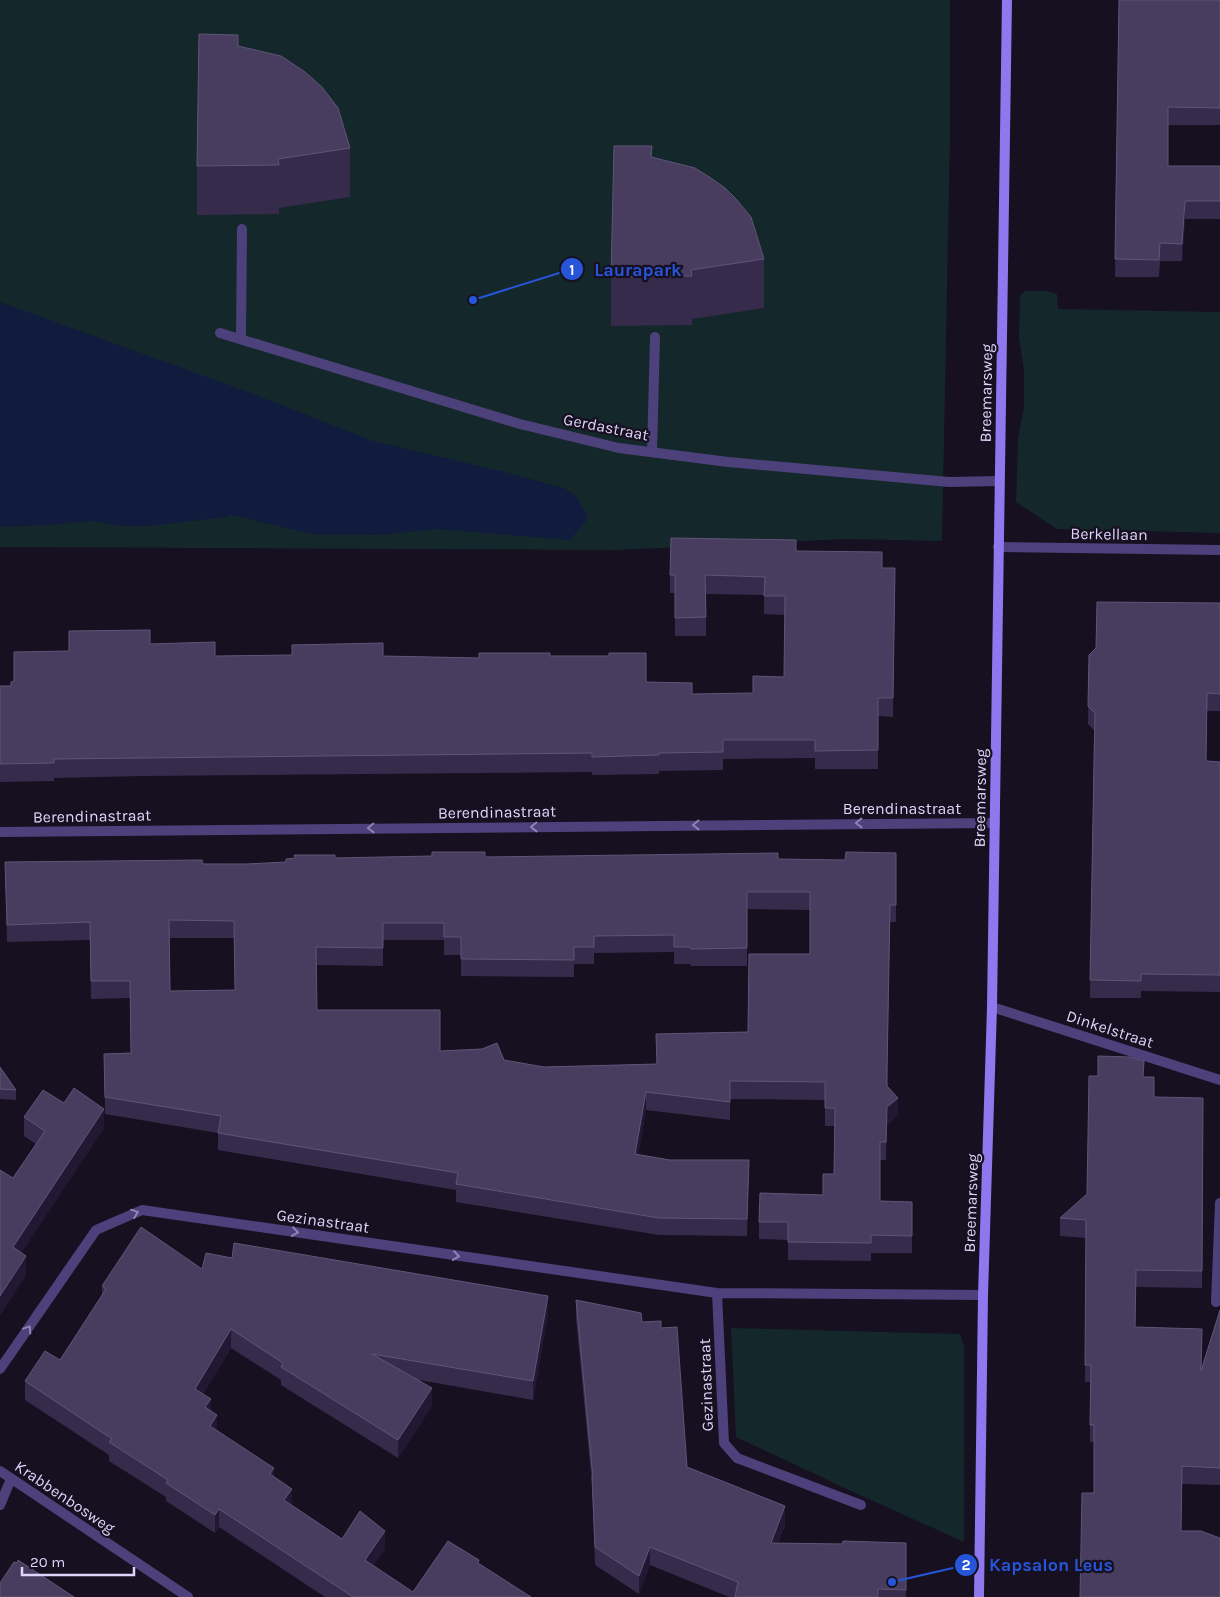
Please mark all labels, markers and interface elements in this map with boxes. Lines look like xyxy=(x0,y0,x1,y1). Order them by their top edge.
callout: Laurapark xyxy=(560,253,692,286)
text: Laurapark xyxy=(594,259,682,281)
text: 1 xyxy=(569,261,575,279)
street label: Breemarsweg xyxy=(976,343,996,443)
street label: Gerdastraat xyxy=(562,409,650,445)
street label: Berkellaan xyxy=(1070,524,1148,544)
street label: Breemarsweg xyxy=(970,748,990,848)
street label: Berendinastraat xyxy=(843,799,961,818)
street label: Berendinastraat xyxy=(438,801,556,823)
street label: Berendinastraat xyxy=(33,805,151,827)
one-way arrow xyxy=(854,818,862,829)
one-way arrow xyxy=(692,820,700,830)
one-way arrow xyxy=(529,822,537,832)
one-way arrow xyxy=(367,823,375,834)
street label: Dinkelstraat xyxy=(1064,1006,1156,1052)
street label: Breemarsweg xyxy=(960,1153,982,1253)
street label: Gezinastraat xyxy=(276,1205,370,1237)
one-way arrow xyxy=(130,1209,139,1220)
one-way arrow xyxy=(291,1227,299,1237)
one-way arrow xyxy=(451,1250,460,1260)
one-way arrow xyxy=(22,1325,31,1335)
street label: Gezinastraat xyxy=(695,1338,717,1432)
street label: Krabbenbosweg xyxy=(11,1457,119,1537)
scale bar xyxy=(22,1544,135,1576)
callout: Kapsalon Leus xyxy=(954,1548,1123,1581)
text: 20 m xyxy=(30,1553,65,1571)
text: Kapsalon Leus xyxy=(989,1554,1113,1576)
text: 2 xyxy=(961,1556,971,1574)

